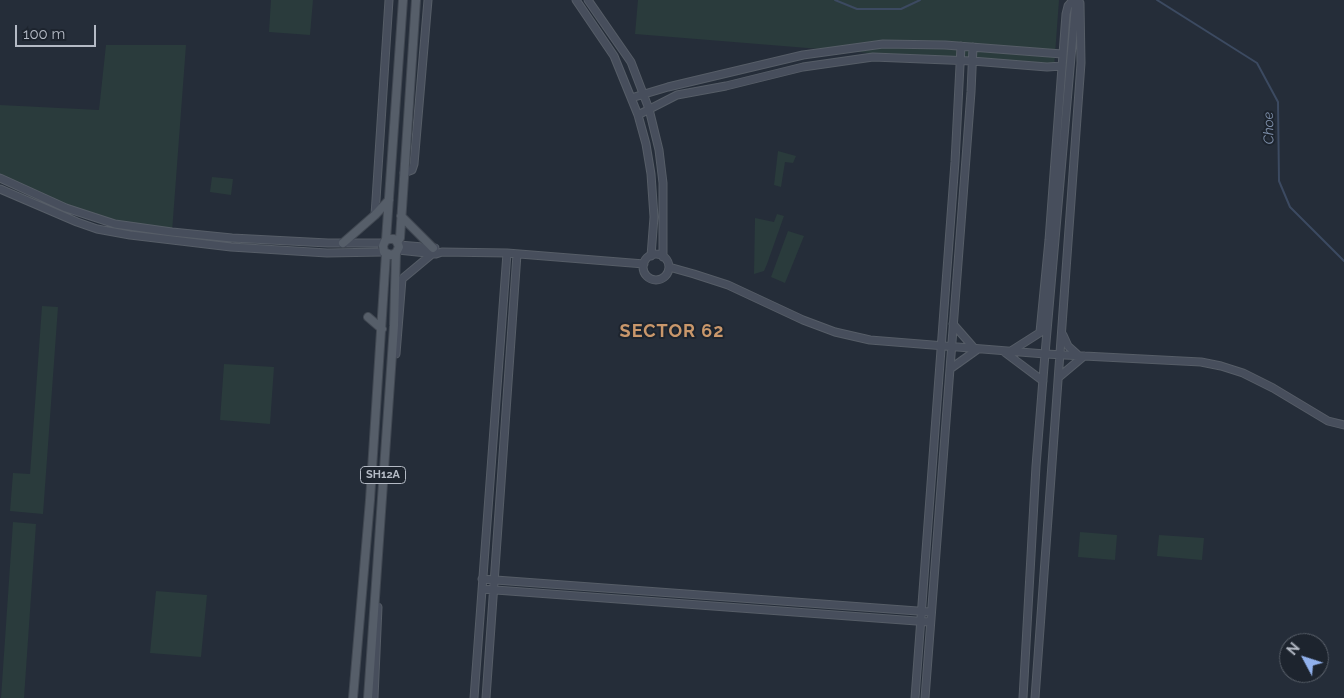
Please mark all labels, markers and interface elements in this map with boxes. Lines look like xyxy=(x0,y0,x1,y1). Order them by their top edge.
scale bar xyxy=(18,15,99,47)
text: 100 m xyxy=(23,25,65,43)
water label: Choe xyxy=(1260,112,1278,144)
district label: SECTOR 62 xyxy=(618,321,726,343)
road number: SH12A xyxy=(360,466,406,484)
north arrow xyxy=(1279,633,1329,683)
text: N xyxy=(1284,640,1303,658)

